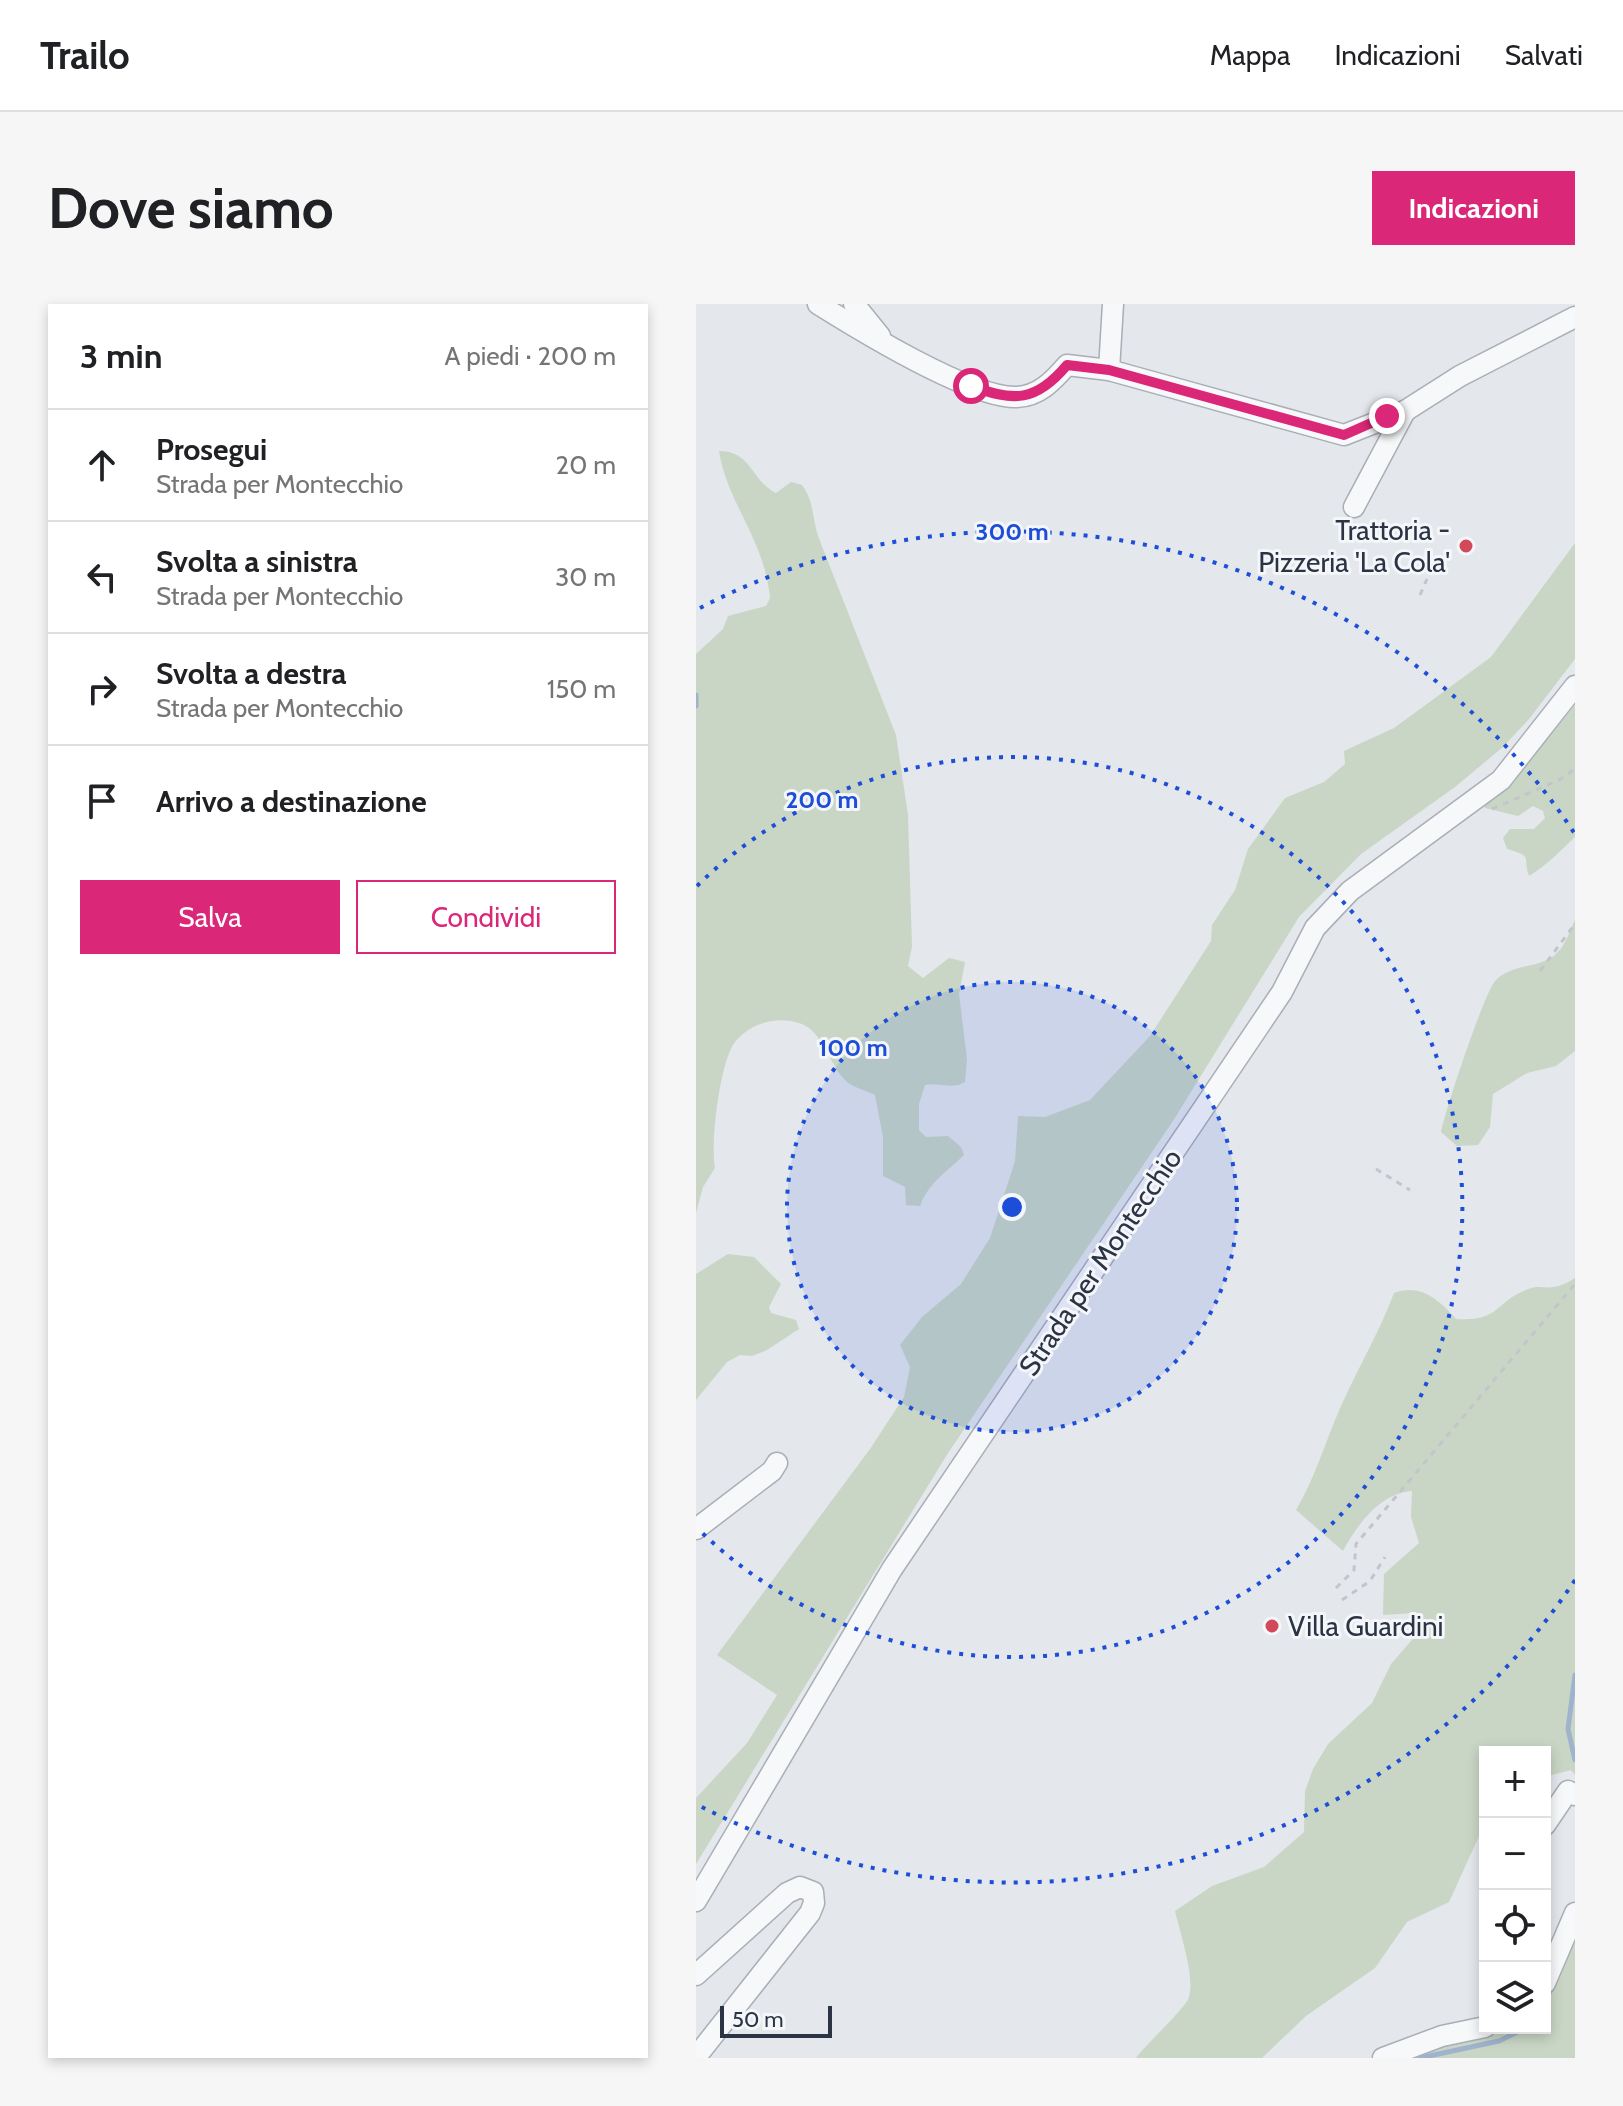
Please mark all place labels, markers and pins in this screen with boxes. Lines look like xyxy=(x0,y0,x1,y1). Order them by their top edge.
place label: Trattoria - Pizzeria 'La Cola' xyxy=(1258,513,1450,579)
marker: Trattoria - Pizzeria 'La Cola' xyxy=(1457,537,1475,555)
centre of rings xyxy=(998,1193,1026,1221)
place label: Villa Guardini xyxy=(1288,1609,1443,1643)
marker: Villa Guardini xyxy=(1263,1617,1281,1635)

